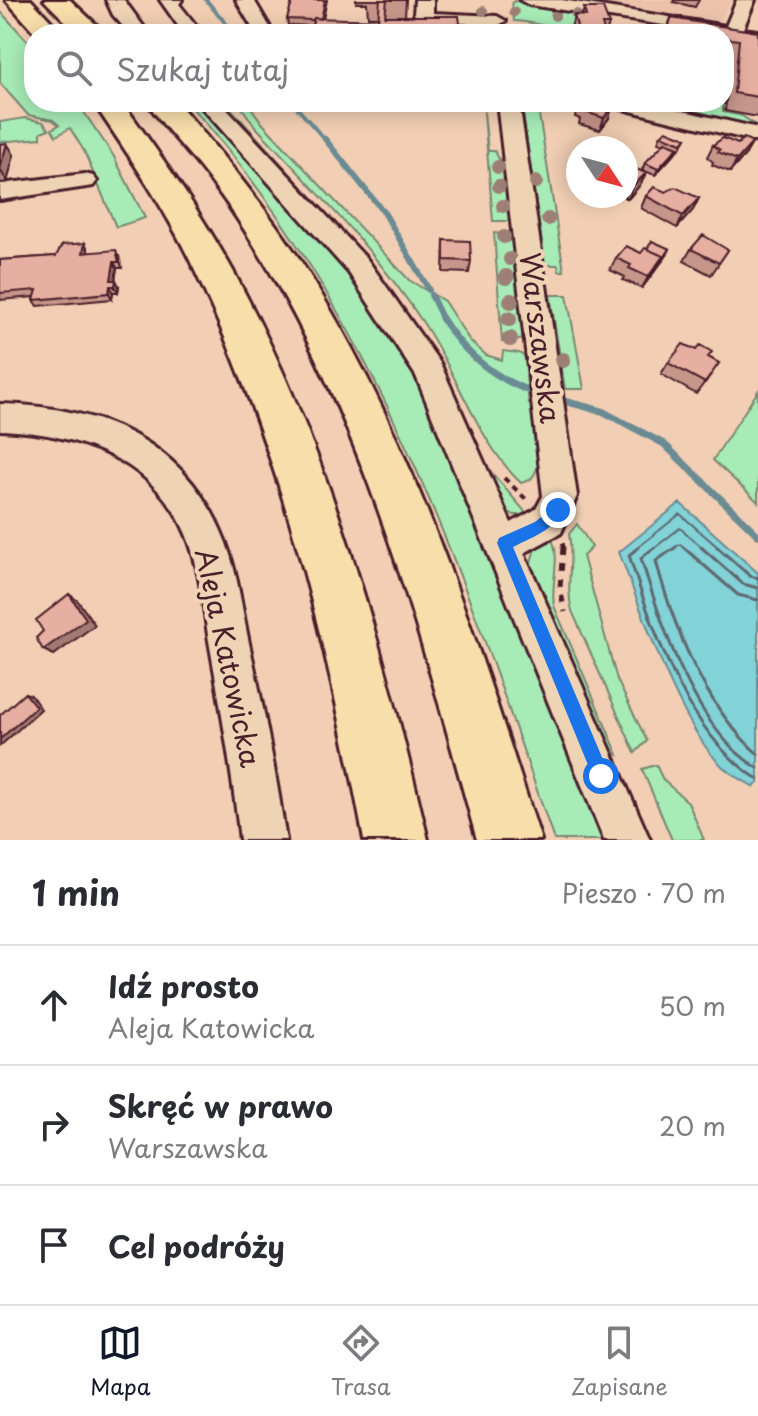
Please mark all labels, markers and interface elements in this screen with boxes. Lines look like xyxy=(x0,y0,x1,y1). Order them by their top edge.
search box xyxy=(24,24,734,112)
icon: search xyxy=(52,46,96,90)
text: Szukaj tutaj xyxy=(116,46,289,91)
north arrow xyxy=(566,136,638,208)
street label: Warszawska xyxy=(510,250,573,426)
route end xyxy=(540,492,576,528)
street label: Aleja Katowicka xyxy=(185,544,274,772)
route start xyxy=(583,758,619,794)
text: 1 min xyxy=(32,866,120,918)
text: Pieszo · 70 m xyxy=(562,873,726,912)
text: Idź prosto xyxy=(108,963,259,1008)
icon: ahead xyxy=(32,983,76,1027)
text: 50 m xyxy=(659,986,726,1025)
text: Aleja Katowicka xyxy=(108,1008,314,1047)
text: Skręć w prawo xyxy=(108,1083,333,1128)
icon: right xyxy=(32,1103,76,1147)
text: 20 m xyxy=(659,1106,726,1145)
text: Warszawska xyxy=(108,1128,267,1167)
icon: arrive xyxy=(32,1223,76,1267)
text: Cel podróży xyxy=(108,1223,285,1268)
tab: Mapa xyxy=(90,1321,151,1402)
tab: Trasa xyxy=(331,1321,391,1402)
tab: Zapisane xyxy=(571,1321,668,1402)

